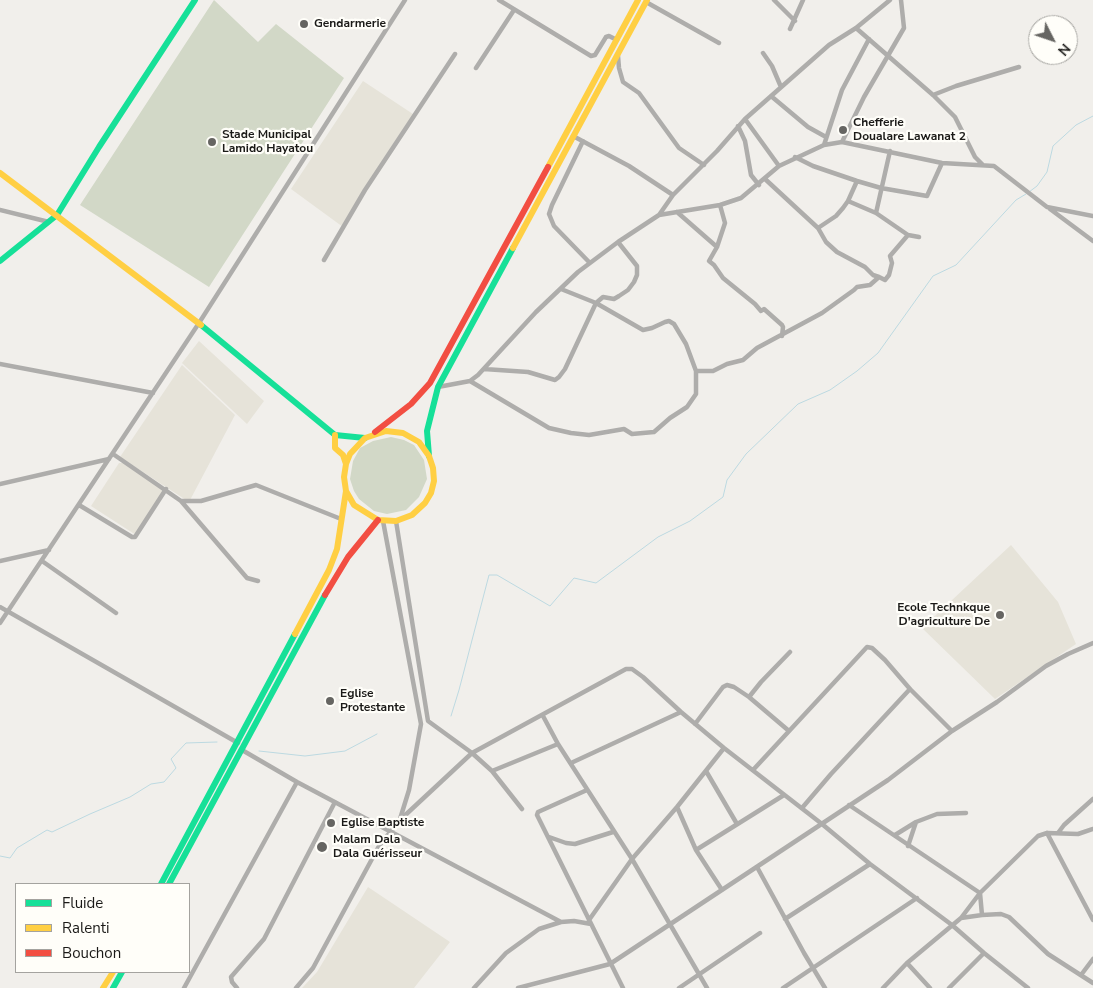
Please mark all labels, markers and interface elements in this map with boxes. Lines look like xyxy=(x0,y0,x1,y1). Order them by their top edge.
north arrow xyxy=(1028,15,1078,65)
place label: Gendarmerie xyxy=(314,17,386,31)
marker: Gendarmerie xyxy=(298,18,310,30)
text: N xyxy=(1053,39,1075,60)
place label: Chefferie Doualare Lawanat 2 xyxy=(853,116,966,144)
marker: Chefferie Doualare Lawanat 2 xyxy=(837,124,849,136)
place label: Stade Municipal Lamido Hayatou xyxy=(222,128,313,156)
marker: Stade Municipal Lamido Hayatou xyxy=(206,136,218,148)
place label: Ecole Technkque D'agriculture De xyxy=(897,601,990,629)
marker: Ecole Technkque D'agriculture De xyxy=(994,609,1006,621)
place label: Eglise Protestante xyxy=(340,687,405,715)
marker: Eglise Protestante xyxy=(324,695,336,707)
place label: Eglise Baptiste xyxy=(341,816,424,830)
marker: Eglise Baptiste xyxy=(325,817,337,829)
place label: Malam Dala Dala Guérisseur xyxy=(333,833,422,861)
marker: Malam Dala Dala Guérisseur xyxy=(315,840,329,854)
legend xyxy=(15,883,190,973)
text: Fluide xyxy=(62,893,103,913)
text: Ralenti xyxy=(62,918,110,938)
text: Bouchon xyxy=(62,943,121,963)

